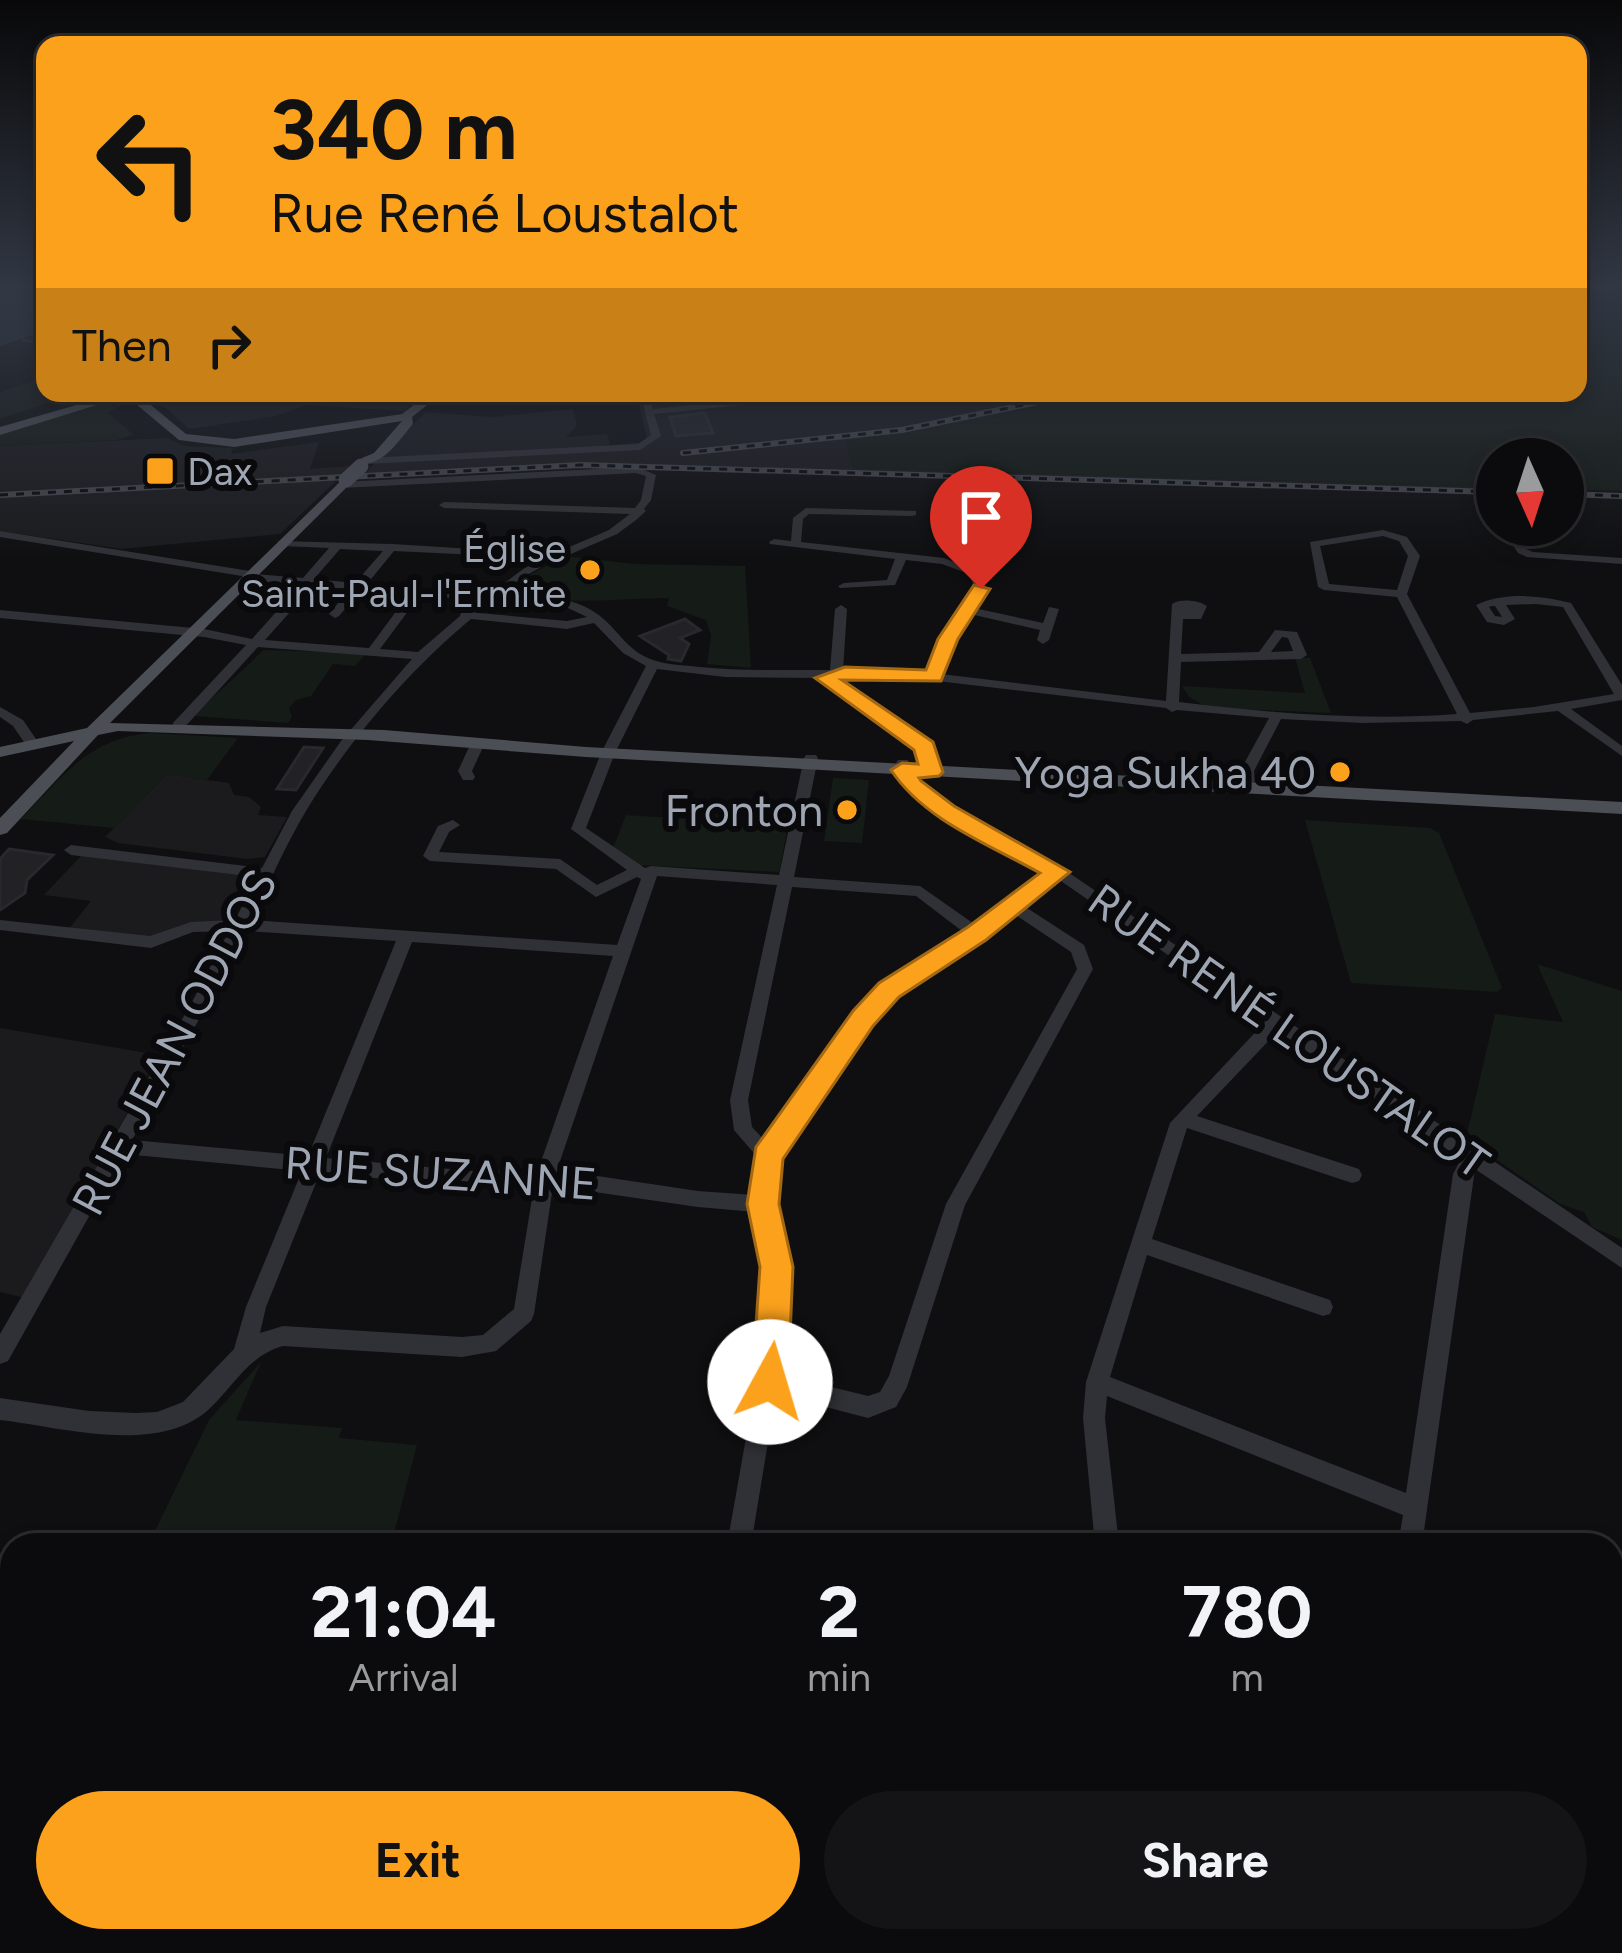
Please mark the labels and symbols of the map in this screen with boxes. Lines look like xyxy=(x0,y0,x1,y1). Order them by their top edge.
north arrow xyxy=(1476,438,1584,546)
place label: Dax xyxy=(187,448,253,495)
marker: Dax xyxy=(144,455,176,487)
pin xyxy=(930,466,1032,589)
place label: Église Saint-Paul-l'Ermite xyxy=(241,525,566,617)
marker: Église Saint-Paul-l'Ermite xyxy=(577,557,603,583)
place label: Yoga Sukha 40 xyxy=(1014,745,1316,799)
marker: Yoga Sukha 40 xyxy=(1327,759,1353,785)
place label: Fronton xyxy=(664,783,823,837)
marker: Fronton xyxy=(834,797,860,823)
street label: RUE JEAN ODDOS xyxy=(60,860,288,1224)
street label: RUE RENÉ LOUSTALOT xyxy=(1078,872,1500,1190)
street label: RUE SUZANNE xyxy=(283,1135,599,1211)
position arrow xyxy=(707,1319,833,1445)

